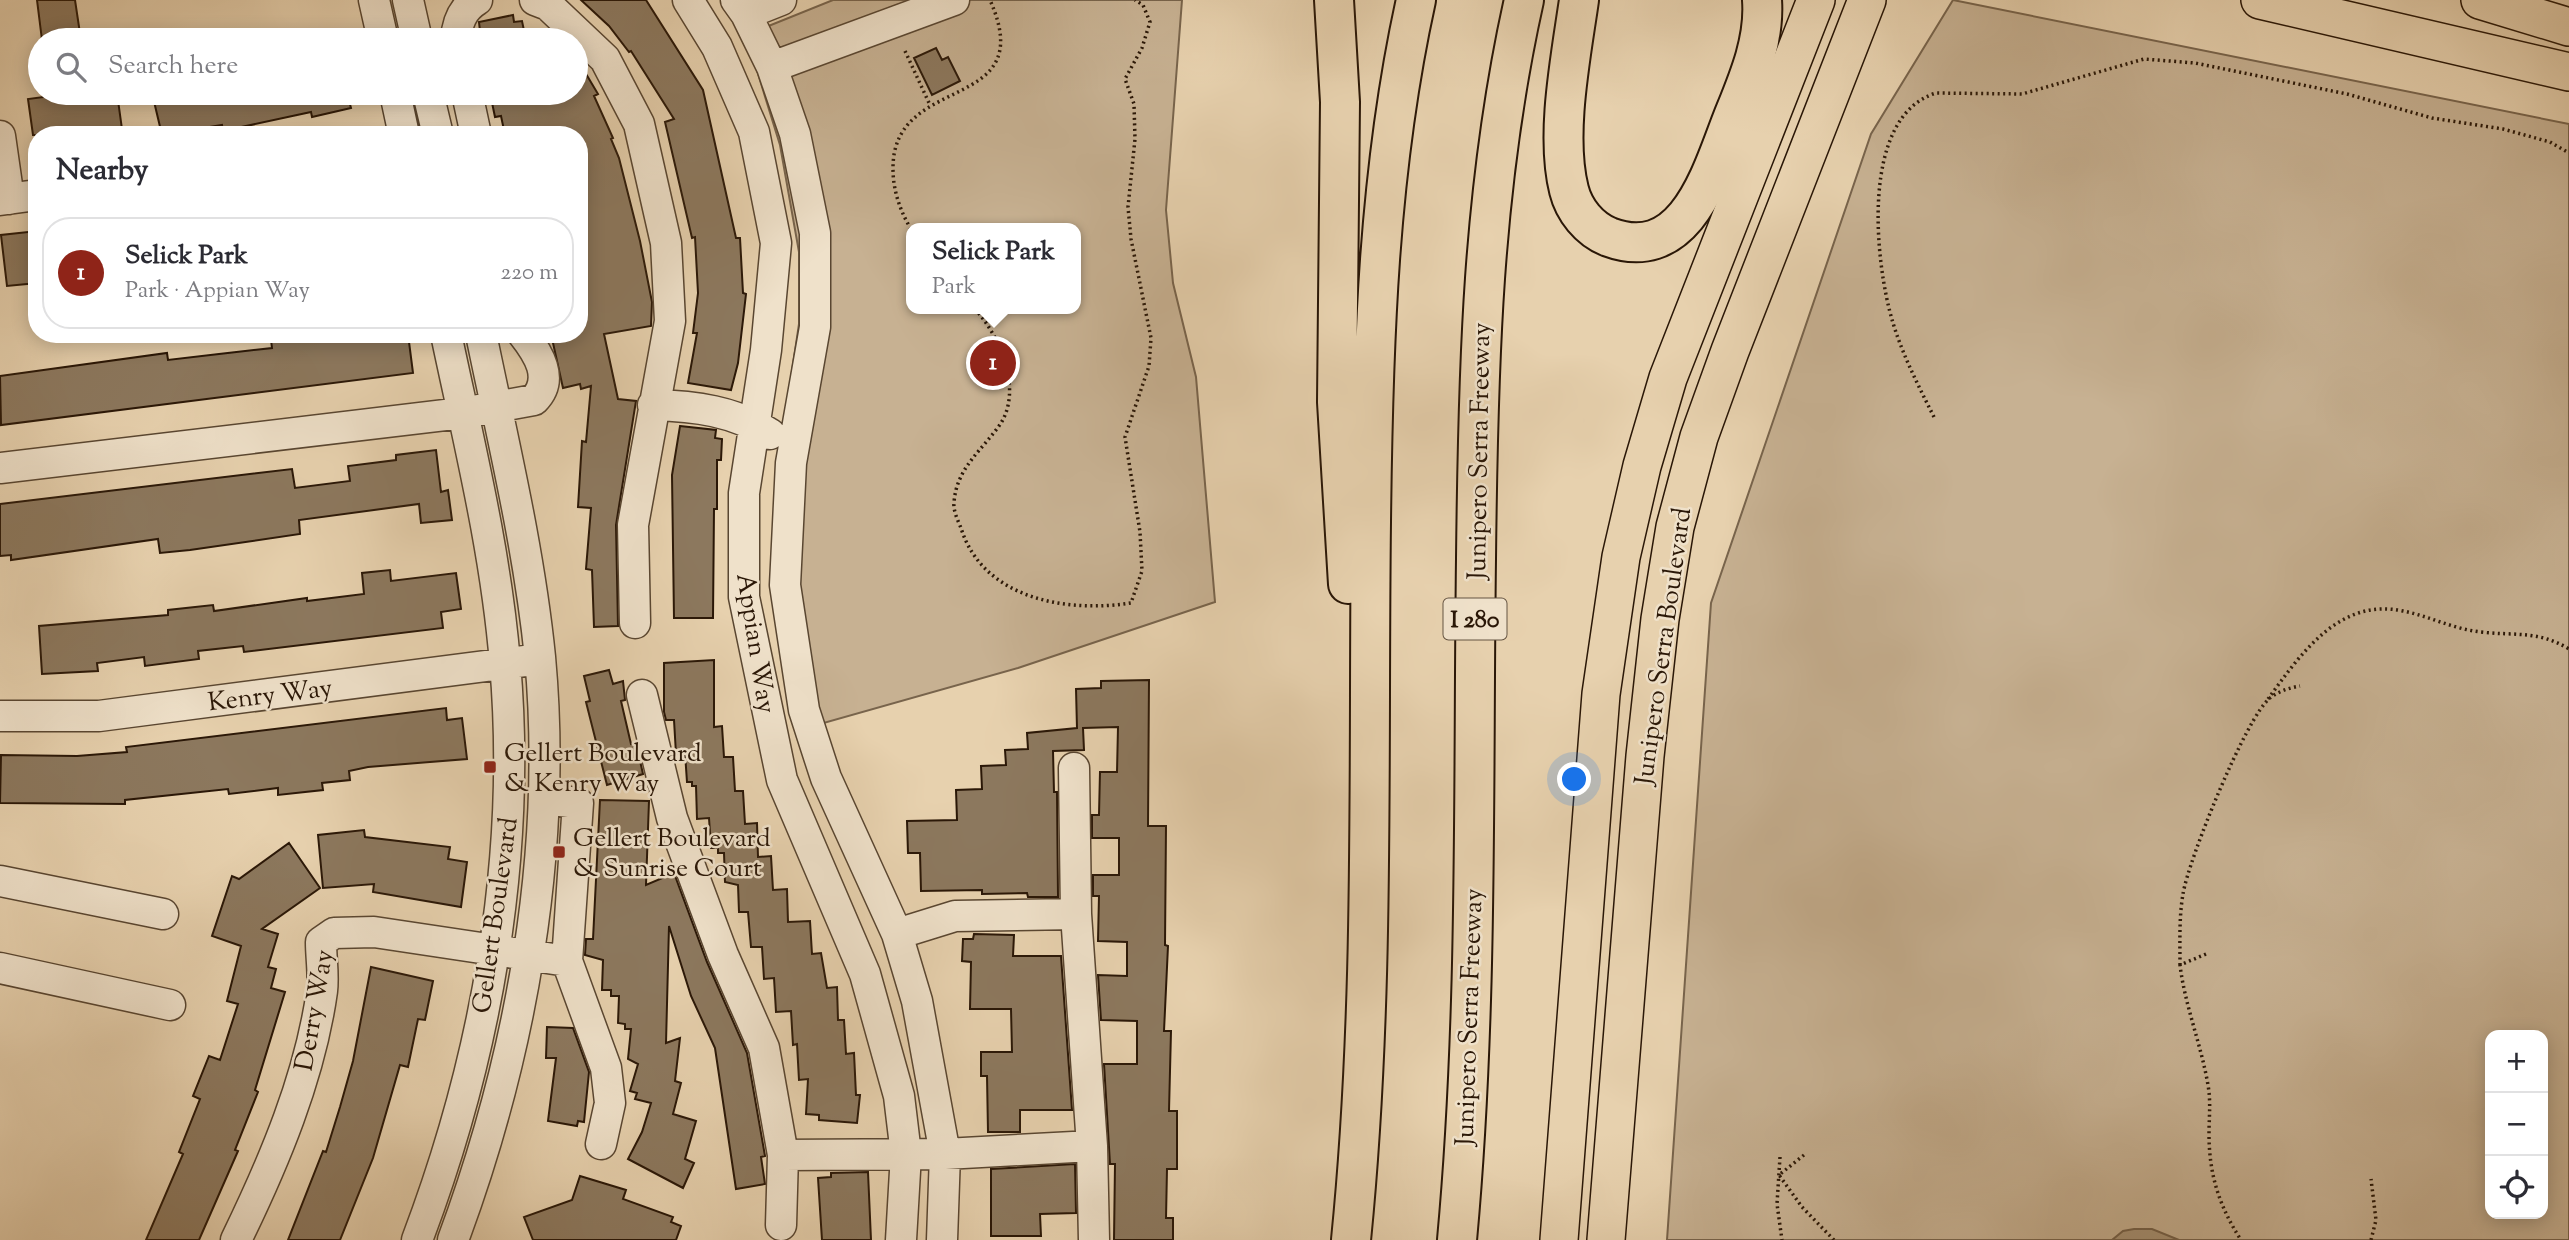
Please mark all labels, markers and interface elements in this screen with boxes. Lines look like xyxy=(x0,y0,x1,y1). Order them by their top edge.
search box xyxy=(28,28,588,105)
icon: search xyxy=(52,48,90,86)
text: Search here xyxy=(108,48,238,85)
text: Nearby xyxy=(56,150,148,193)
popup xyxy=(906,223,1081,314)
text: Selick Park xyxy=(932,234,1055,271)
text: Selick Park xyxy=(125,238,248,275)
text: 1 xyxy=(77,257,85,290)
text: 220 m xyxy=(500,257,558,290)
text: Park xyxy=(932,271,976,304)
text: Park · Appian Way xyxy=(125,275,310,308)
street label: Junipero Serra Freeway xyxy=(1460,322,1501,582)
pin: 1 xyxy=(970,337,1016,389)
street label: Junipero Serra Boulevard xyxy=(1626,505,1702,789)
street label: Appian Way xyxy=(725,571,784,716)
road number: I 280 xyxy=(1444,598,1506,640)
street label: Kenry Way xyxy=(206,670,335,722)
place label: Gellert Boulevard & Kenry Way xyxy=(504,736,702,803)
marker: Gellert Boulevard & Kenry Way xyxy=(482,759,498,775)
your location xyxy=(1557,762,1591,796)
street label: Gellert Boulevard xyxy=(464,815,529,1016)
place label: Gellert Boulevard & Sunrise Court xyxy=(573,821,771,888)
marker: Gellert Boulevard & Sunrise Court xyxy=(551,844,567,860)
street label: Junipero Serra Freeway xyxy=(1447,888,1493,1148)
street label: Derry Way xyxy=(287,947,344,1074)
map controls xyxy=(2485,1030,2548,1219)
button: + xyxy=(2485,1030,2548,1093)
button: − xyxy=(2485,1093,2548,1156)
button: locate xyxy=(2485,1156,2548,1219)

